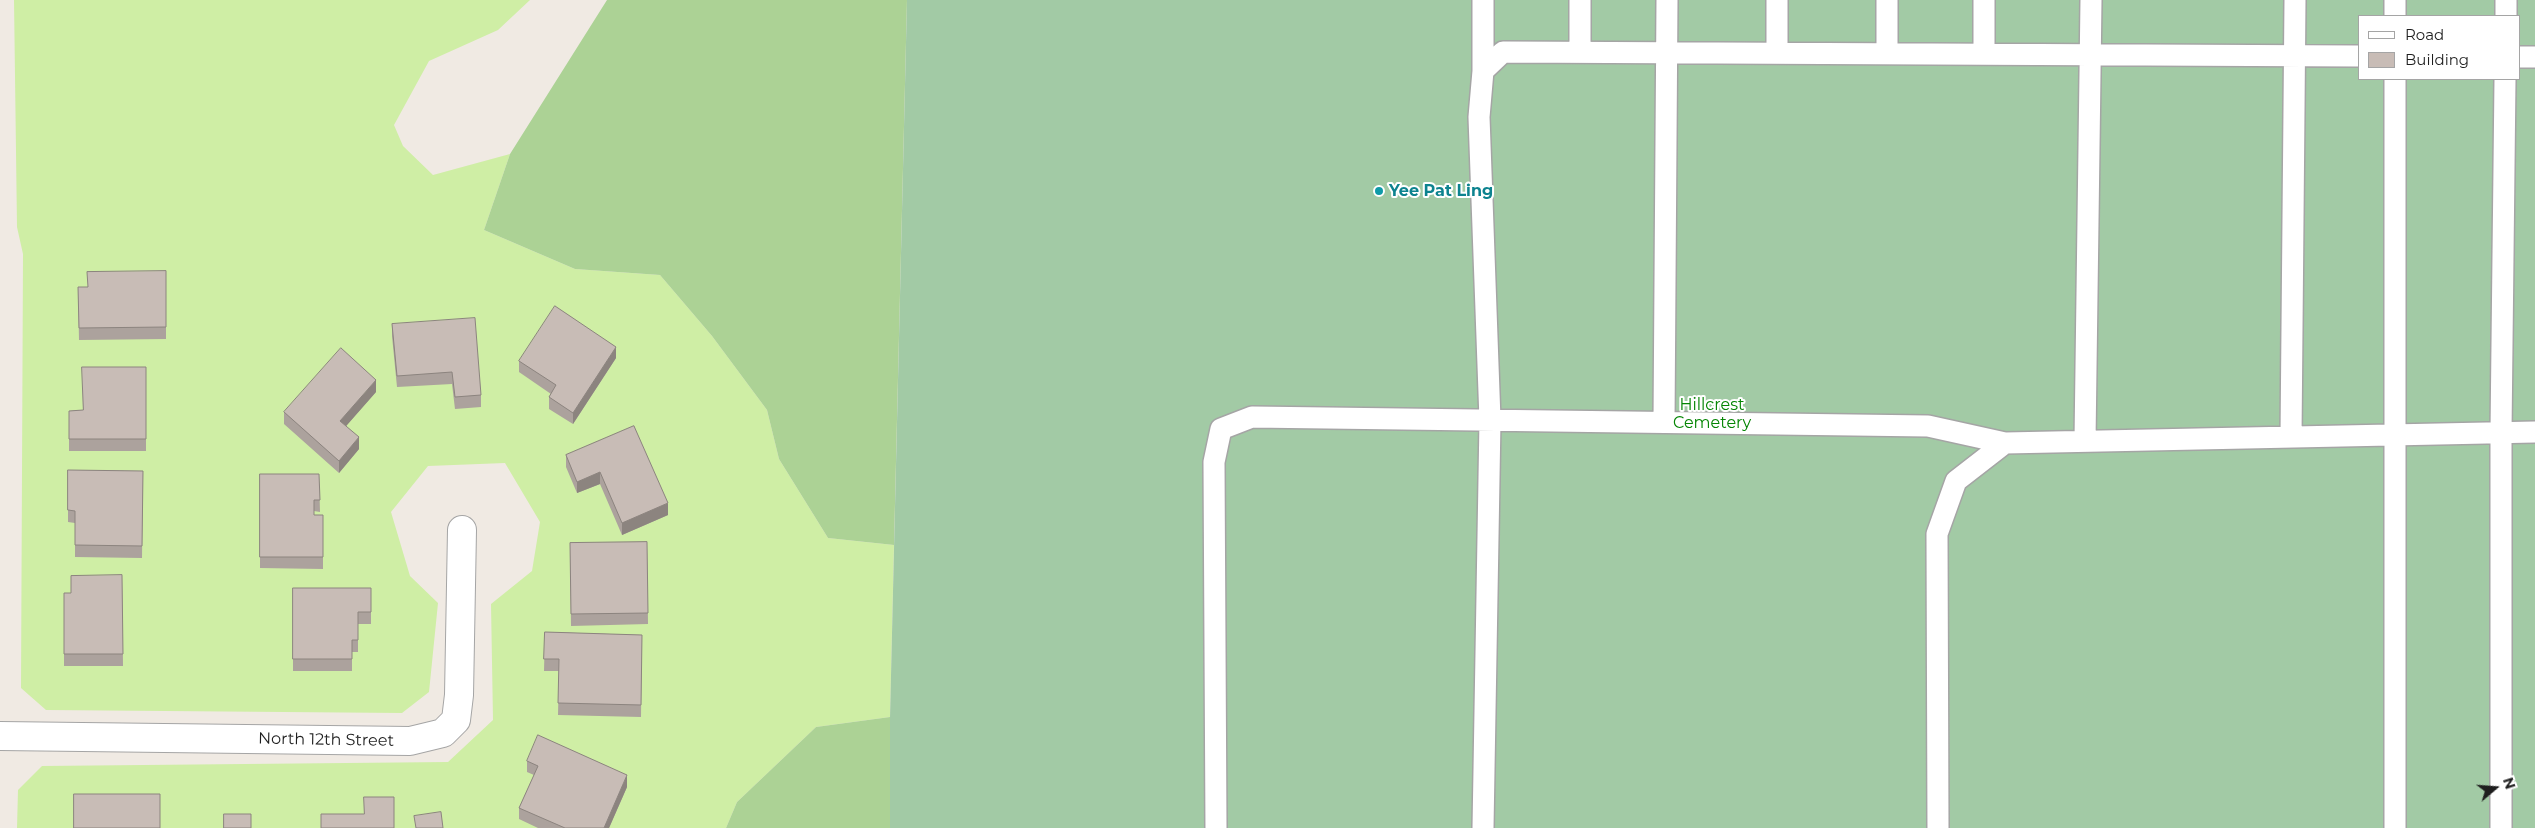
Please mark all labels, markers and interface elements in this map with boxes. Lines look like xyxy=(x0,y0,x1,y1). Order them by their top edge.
legend xyxy=(2358,15,2520,80)
text: Road xyxy=(2405,25,2444,44)
text: Building xyxy=(2405,50,2469,69)
place label: Yee Pat Ling xyxy=(1389,181,1493,201)
marker: Yee Pat Ling xyxy=(1373,185,1385,197)
park label: Hillcrest Cemetery xyxy=(1673,395,1751,433)
street label: North 12th Street xyxy=(258,729,394,751)
north arrow xyxy=(2470,763,2520,813)
text: N xyxy=(2499,775,2520,792)

